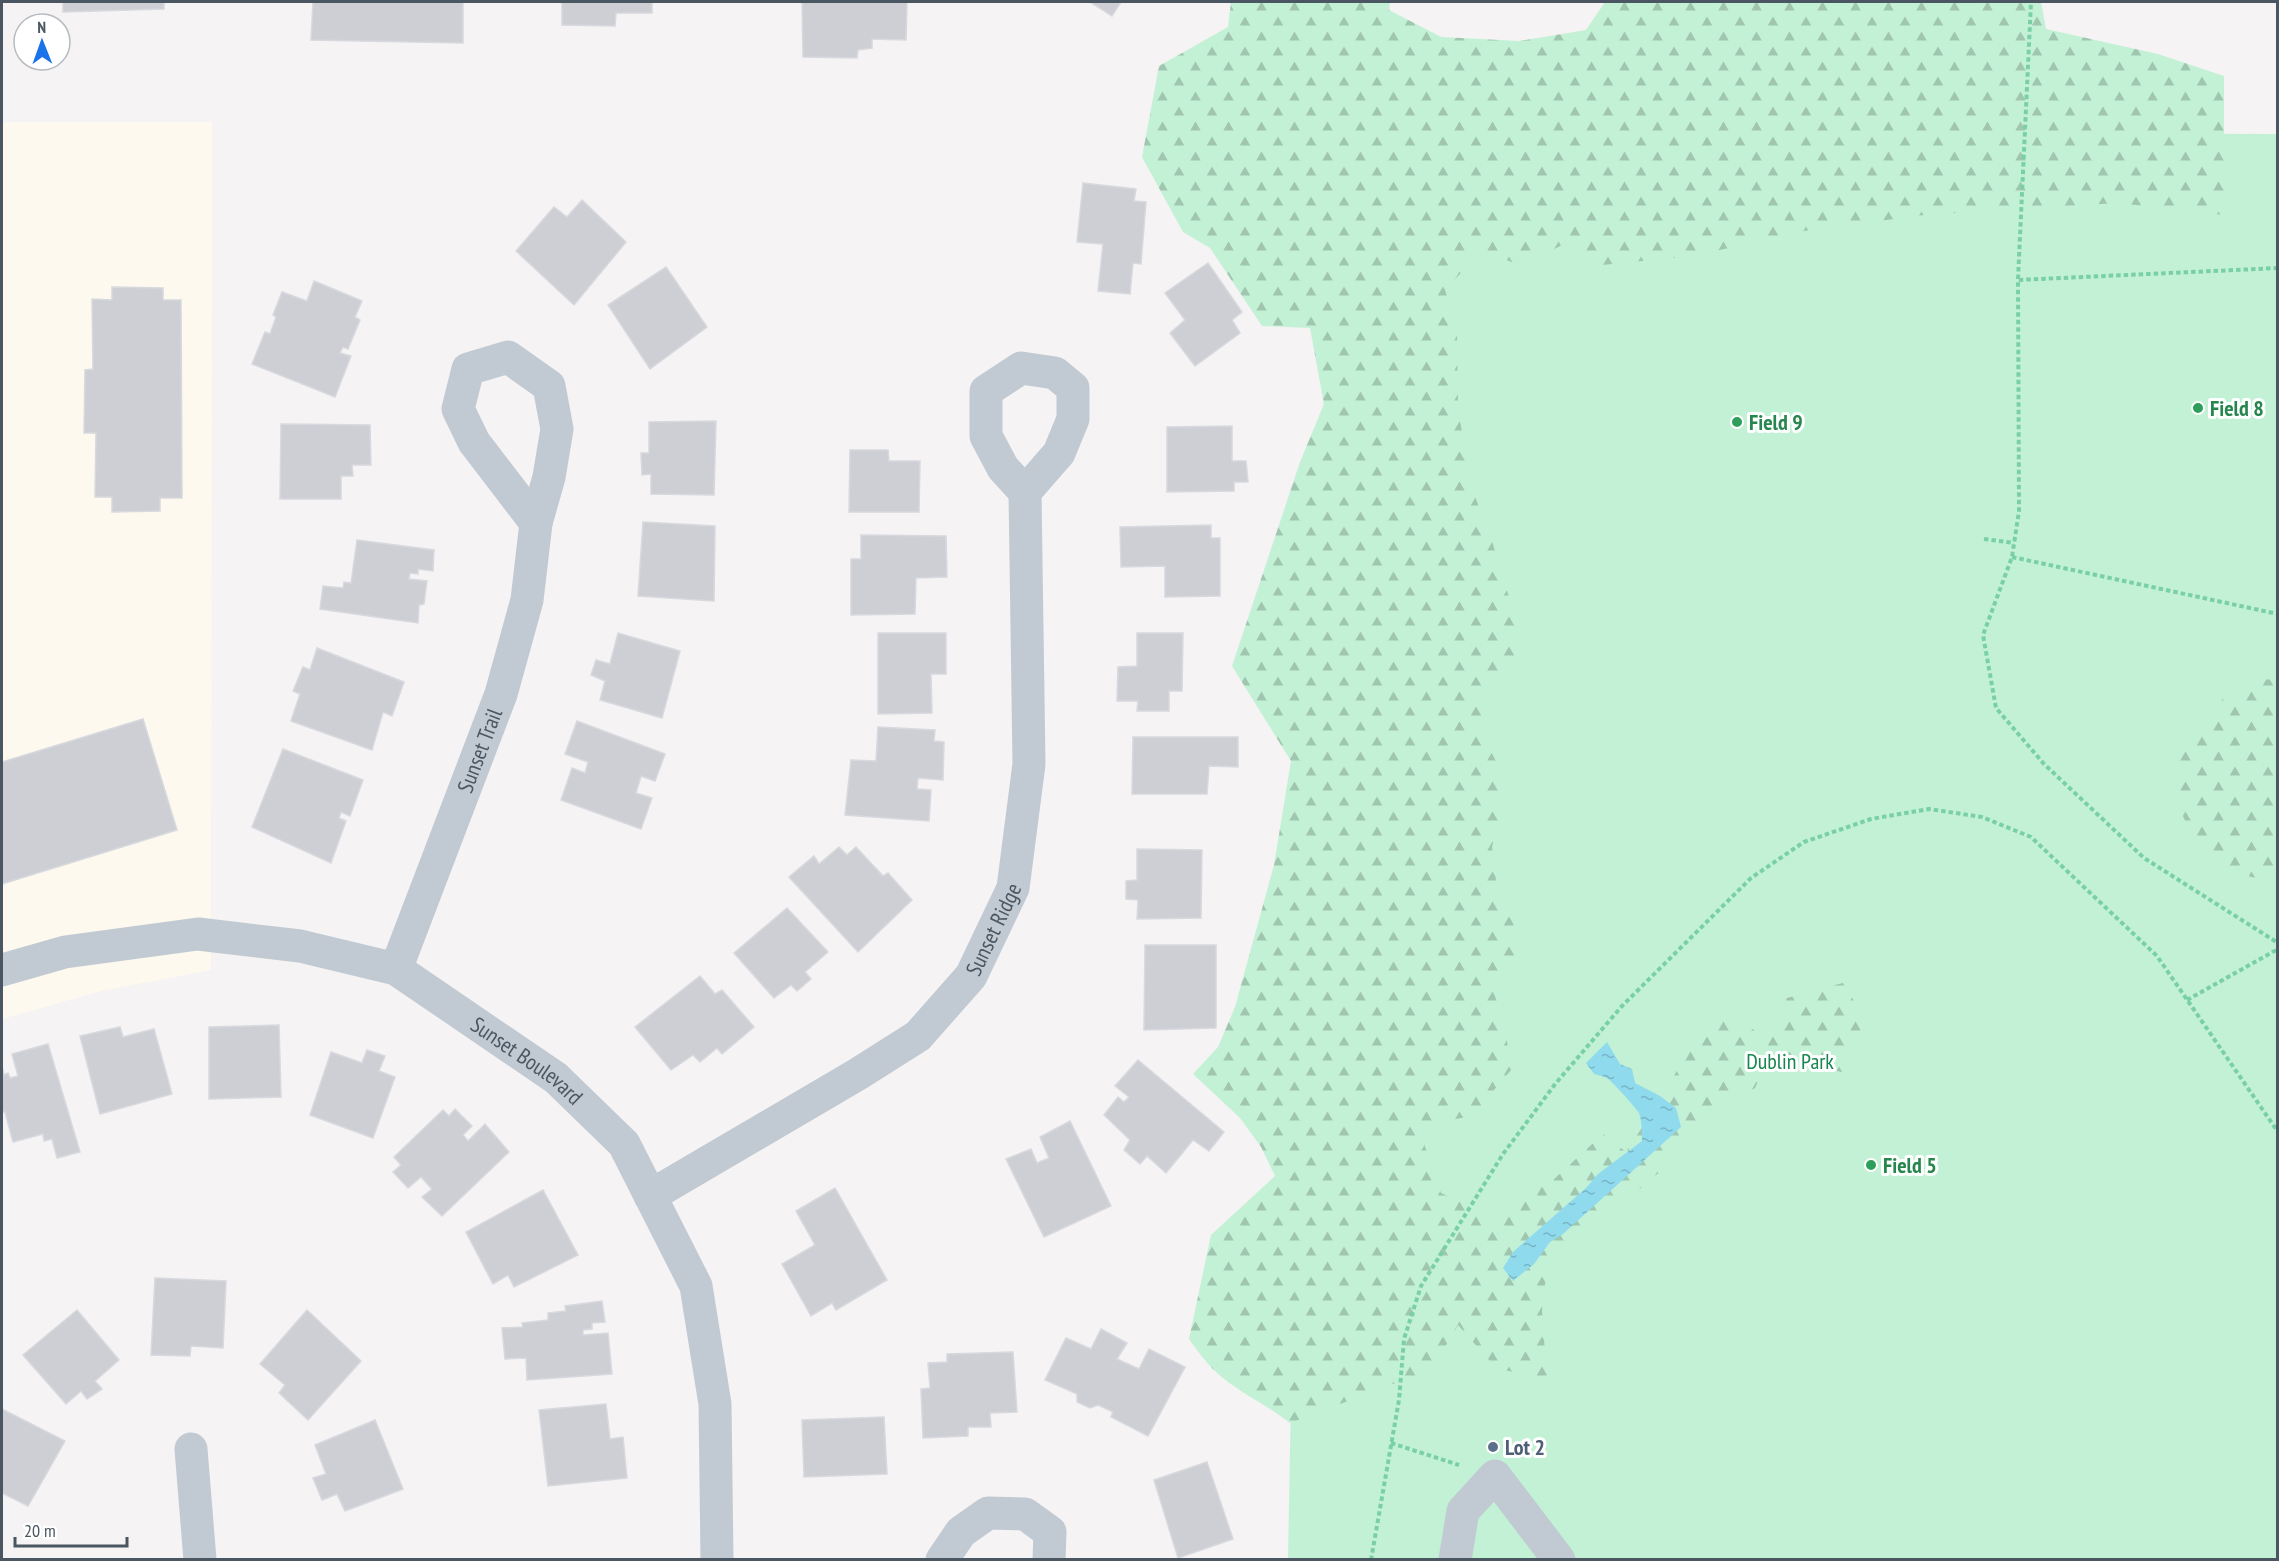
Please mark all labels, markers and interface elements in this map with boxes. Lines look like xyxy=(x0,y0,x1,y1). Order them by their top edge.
north arrow xyxy=(12,12,72,72)
text: N xyxy=(37,17,46,37)
place label: Field 8 xyxy=(2210,394,2264,422)
marker: Field 8 xyxy=(2191,401,2205,415)
place label: Field 9 xyxy=(1749,408,1803,436)
marker: Field 9 xyxy=(1730,415,1744,429)
street label: Sunset Trail xyxy=(451,703,509,797)
street label: Sunset Ridge xyxy=(959,878,1027,980)
street label: Sunset Boulevard xyxy=(466,1010,589,1111)
park label: Dublin Park xyxy=(1746,1047,1834,1075)
place label: Field 5 xyxy=(1883,1151,1937,1179)
marker: Field 5 xyxy=(1864,1158,1878,1172)
place label: Lot 2 xyxy=(1505,1433,1545,1461)
marker: Lot 2 xyxy=(1486,1440,1500,1454)
scale bar xyxy=(15,1510,128,1548)
text: 20 m xyxy=(24,1519,56,1542)

